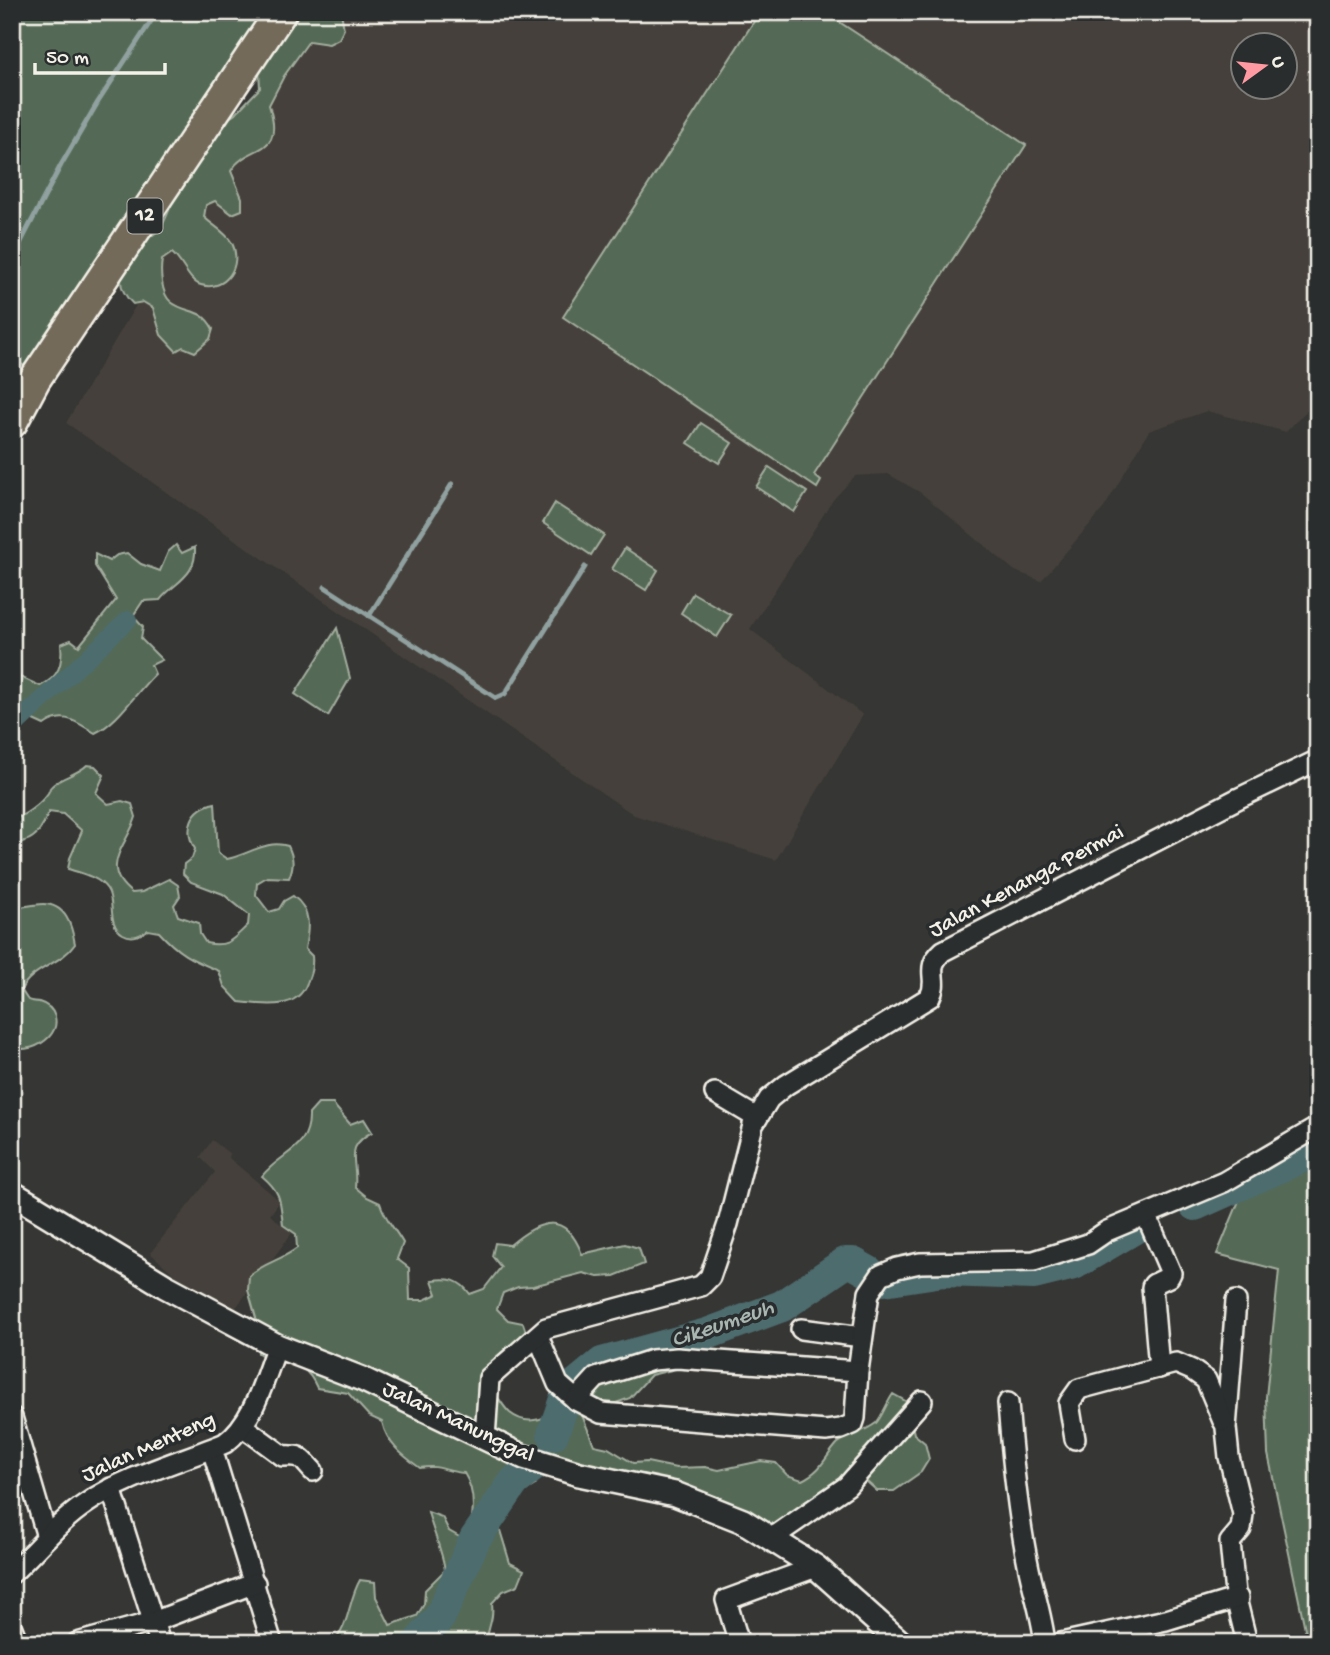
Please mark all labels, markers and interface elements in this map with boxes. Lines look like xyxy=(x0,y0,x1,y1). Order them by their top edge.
scale bar xyxy=(35,32,164,76)
north arrow xyxy=(1228,32,1298,102)
text: 50 m xyxy=(46,47,89,72)
text: U xyxy=(1265,54,1290,71)
road number: 12 xyxy=(128,198,162,234)
street label: Jalan Kenanga Permai xyxy=(925,819,1129,945)
water label: Cikeumeuh xyxy=(668,1294,779,1356)
street label: Jalan Manunggal xyxy=(378,1376,538,1470)
street label: Jalan Menteng xyxy=(78,1407,220,1489)

